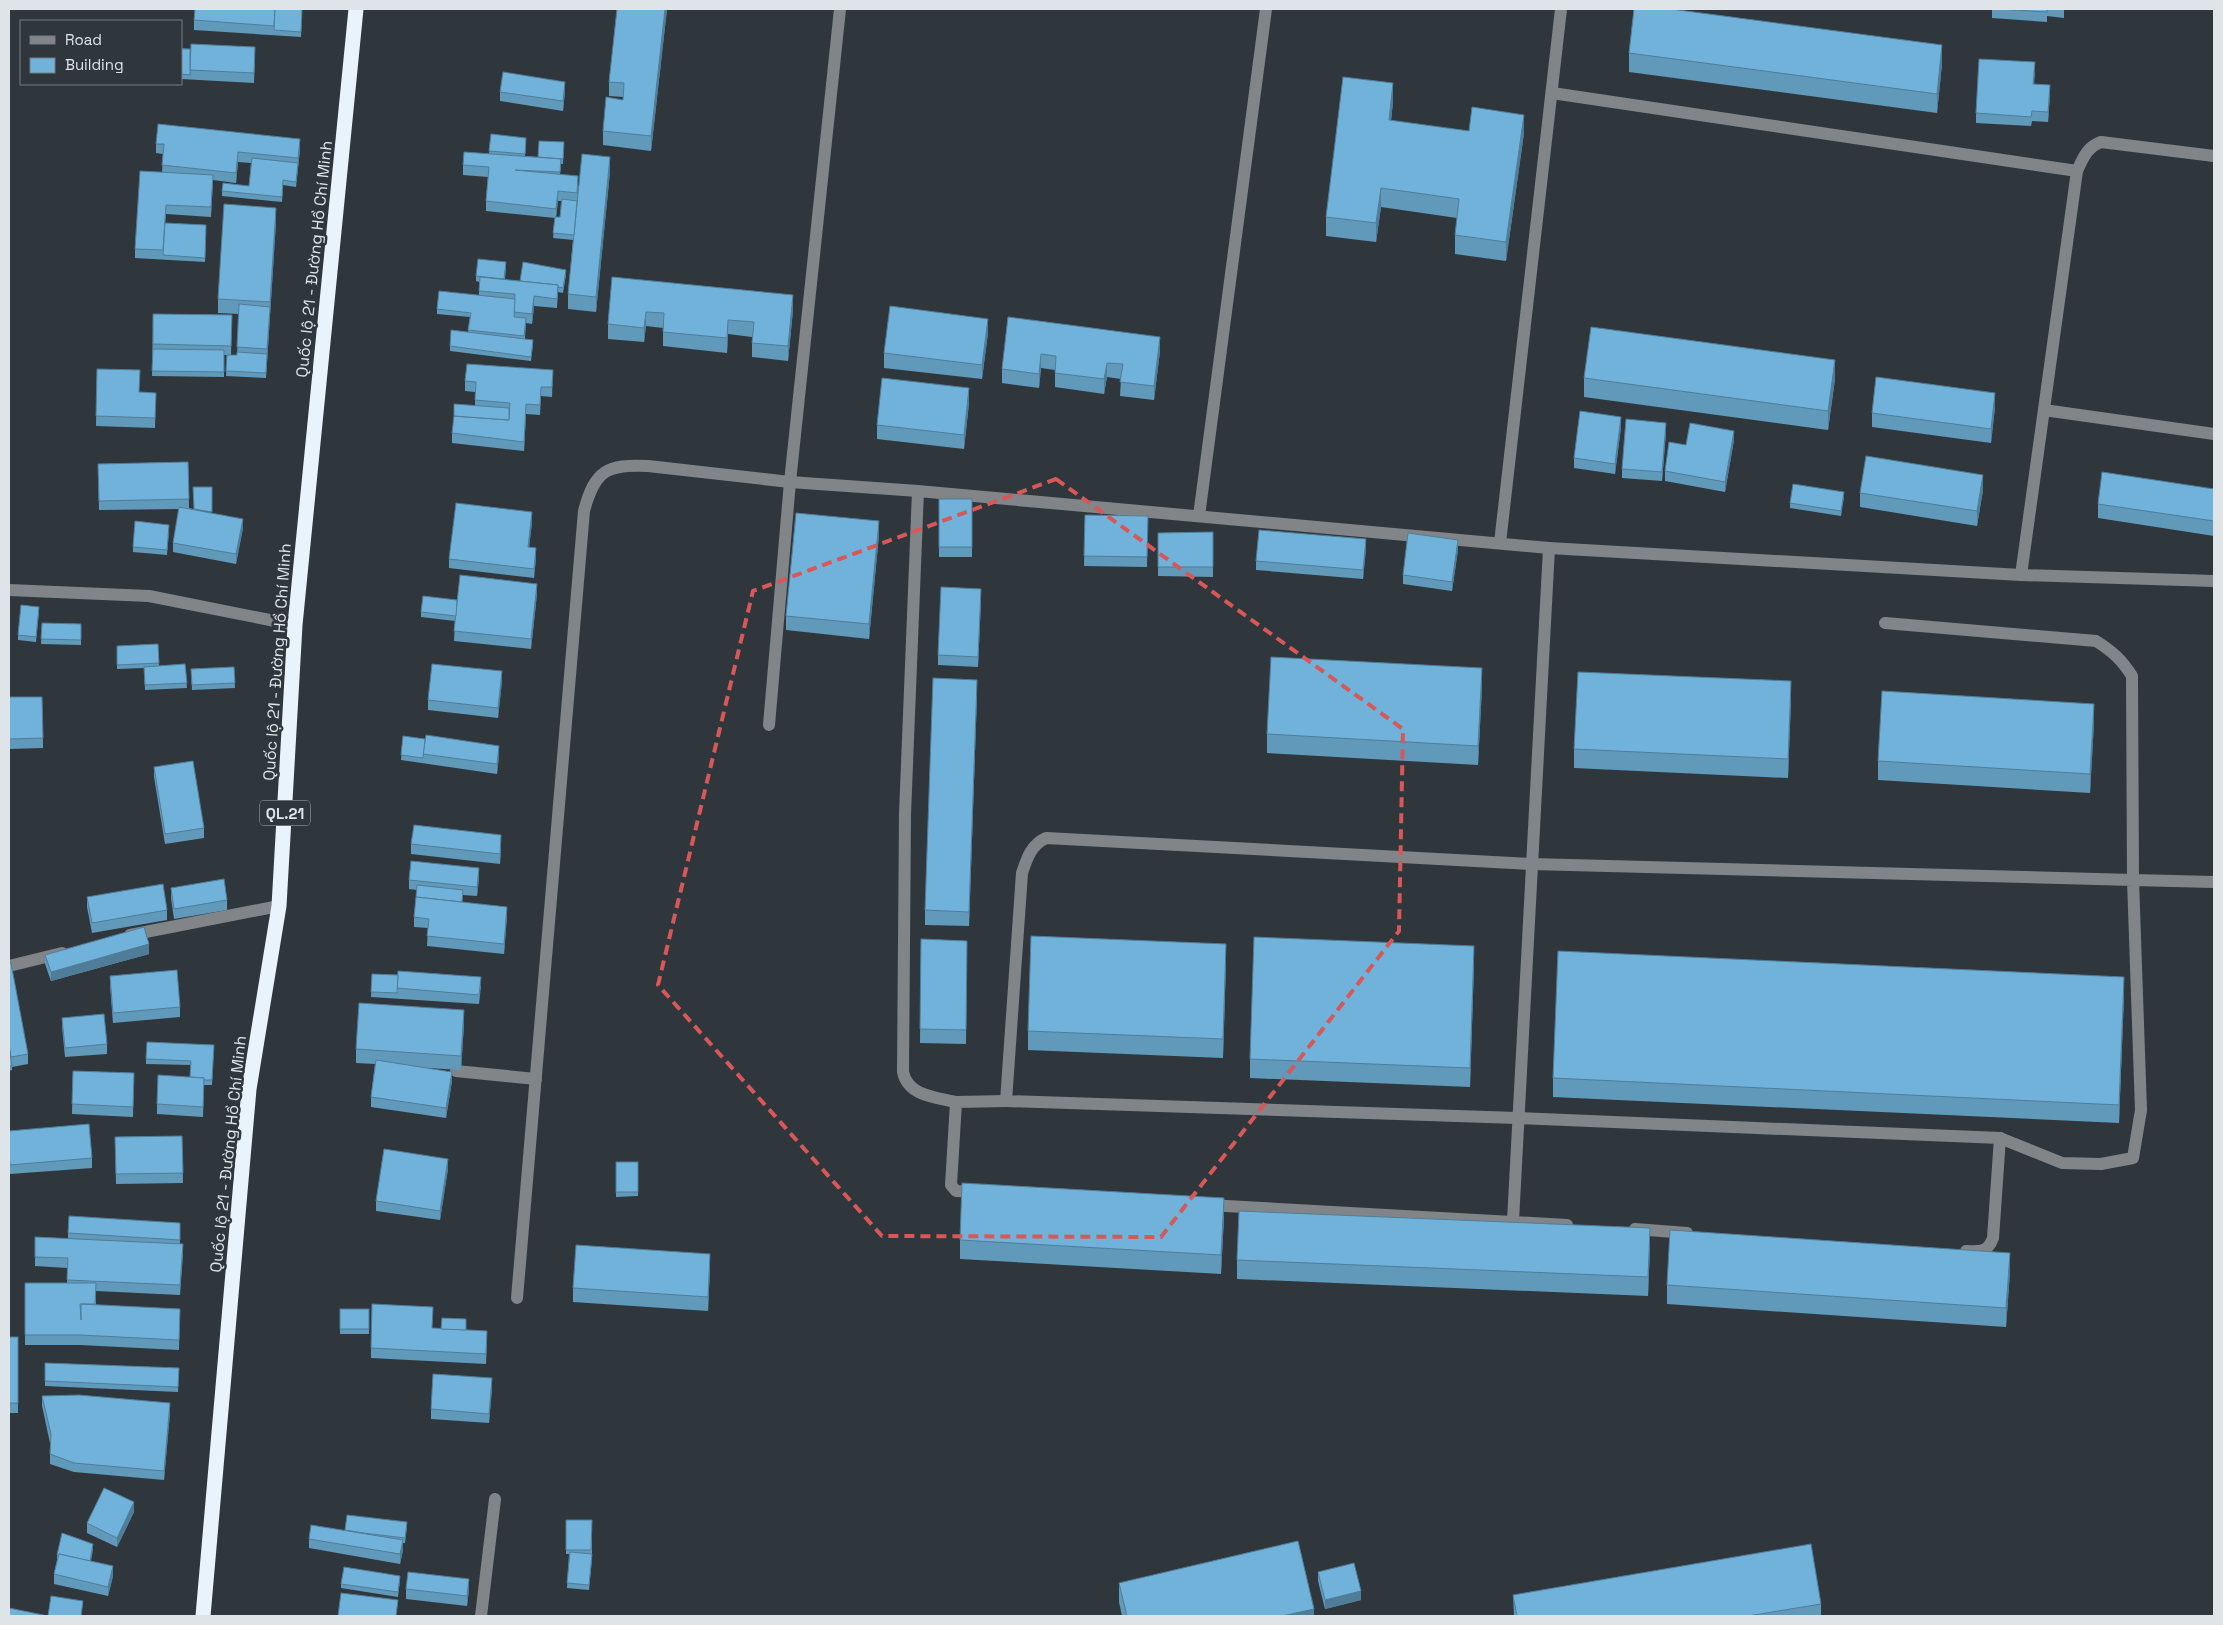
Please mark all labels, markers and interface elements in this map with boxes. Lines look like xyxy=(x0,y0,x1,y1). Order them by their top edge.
legend xyxy=(20,20,182,85)
text: Road xyxy=(65,30,102,49)
text: Building xyxy=(65,55,124,74)
street label: Quốc lộ 21 - Đường Hồ Chí Minh xyxy=(291,140,337,378)
street label: Quốc lộ 21 - Đường Hồ Chí Minh xyxy=(258,543,296,781)
road number: QL.21 xyxy=(260,800,310,826)
street label: Quốc lộ 21 - Đường Hồ Chí Minh xyxy=(205,1035,251,1273)

